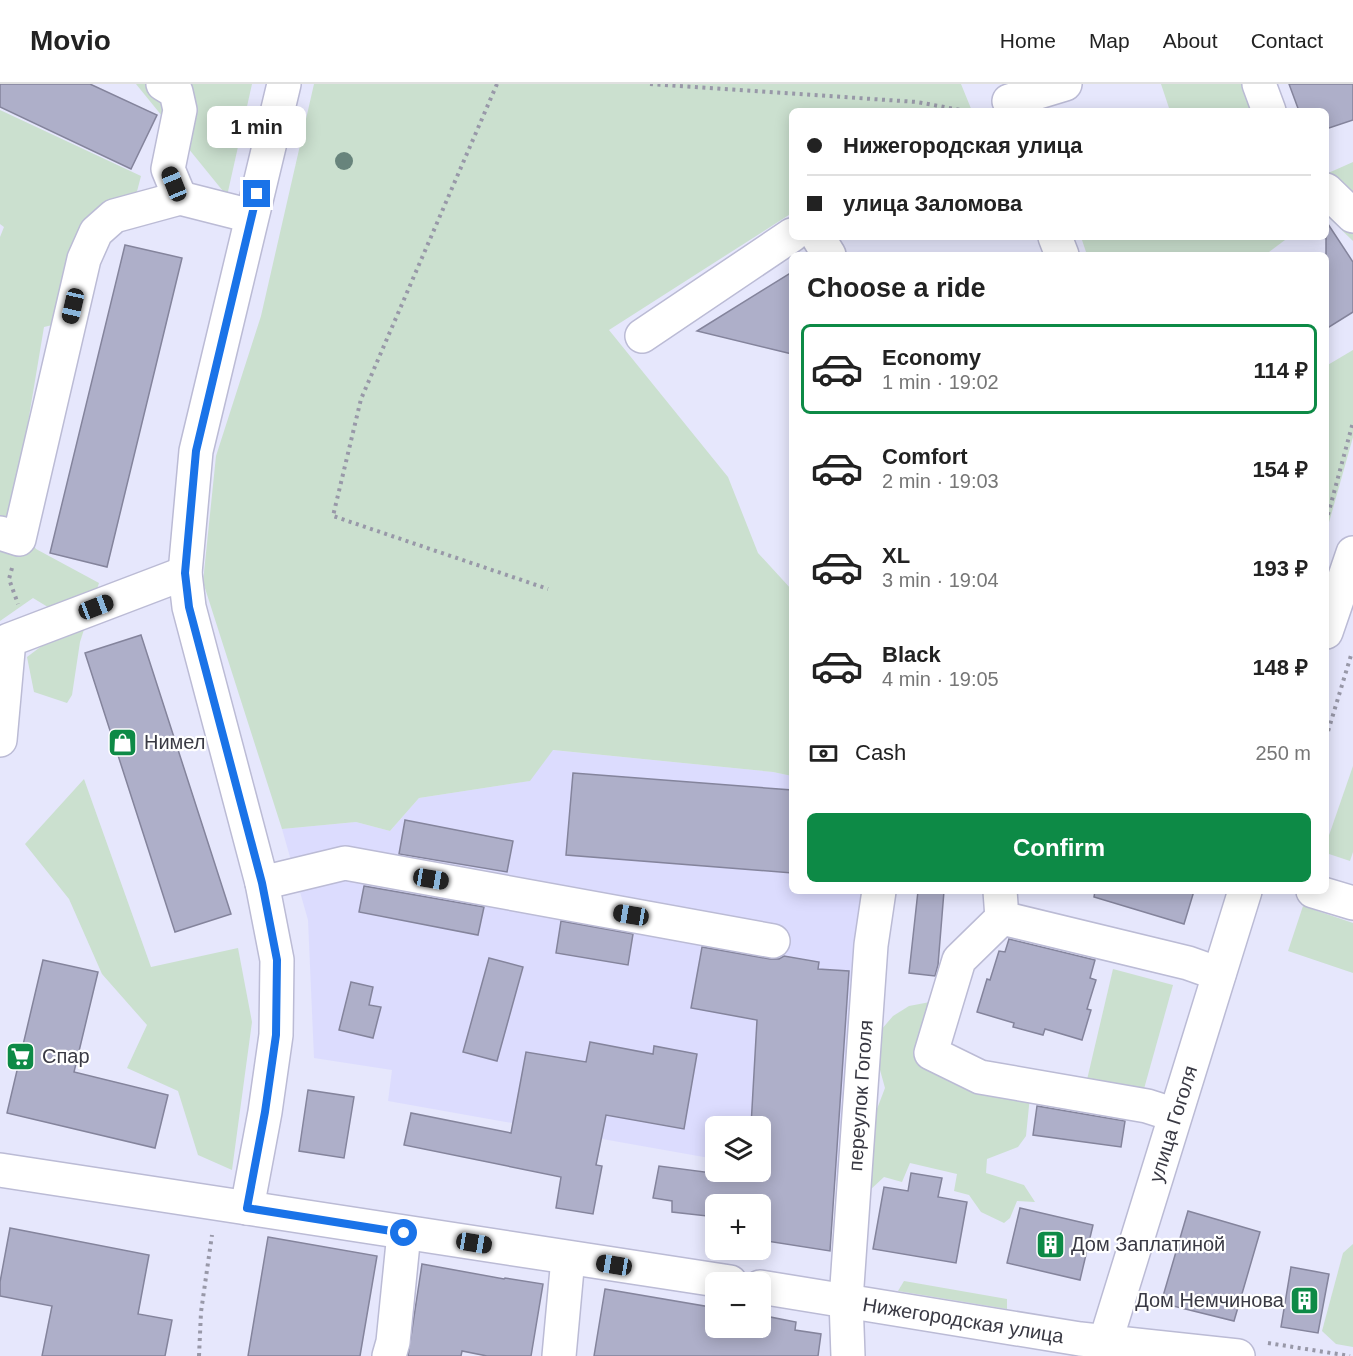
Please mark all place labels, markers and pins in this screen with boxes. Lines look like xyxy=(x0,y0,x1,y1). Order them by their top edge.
shop icon: Нимел xyxy=(107,726,139,758)
place label: Нимел xyxy=(144,731,206,753)
supermarket icon: Спар xyxy=(5,1040,37,1072)
place label: Спар xyxy=(42,1045,90,1067)
building icon: Дом Заплатиной xyxy=(1034,1228,1066,1260)
place label: Дом Заплатиной xyxy=(1071,1233,1225,1255)
building icon: Дом Немчинова xyxy=(1289,1284,1321,1316)
place label: Дом Немчинова xyxy=(1135,1289,1285,1311)

